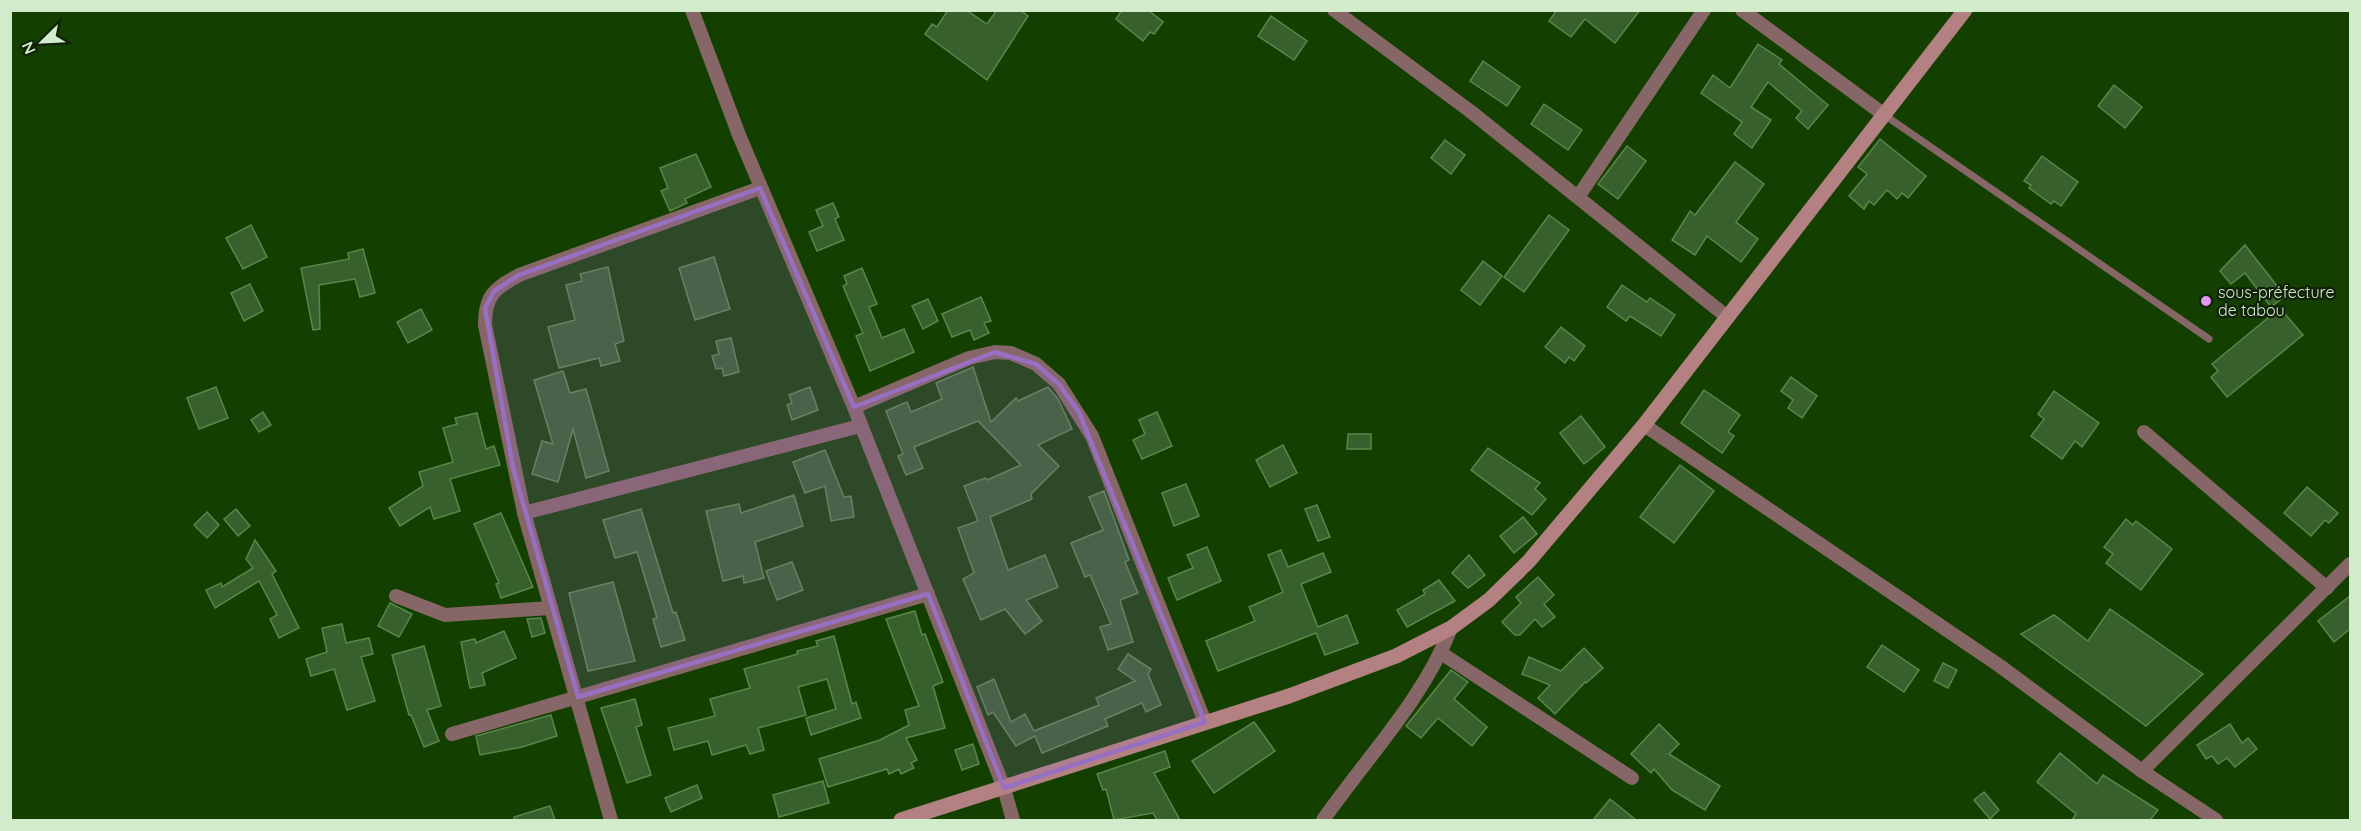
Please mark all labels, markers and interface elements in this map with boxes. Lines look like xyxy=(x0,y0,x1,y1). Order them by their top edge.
north arrow xyxy=(12,12,72,72)
text: N xyxy=(17,39,40,58)
place label: sous-préfecture de tabou xyxy=(2218,282,2334,320)
marker: sous-préfecture de tabou xyxy=(2199,294,2213,308)

